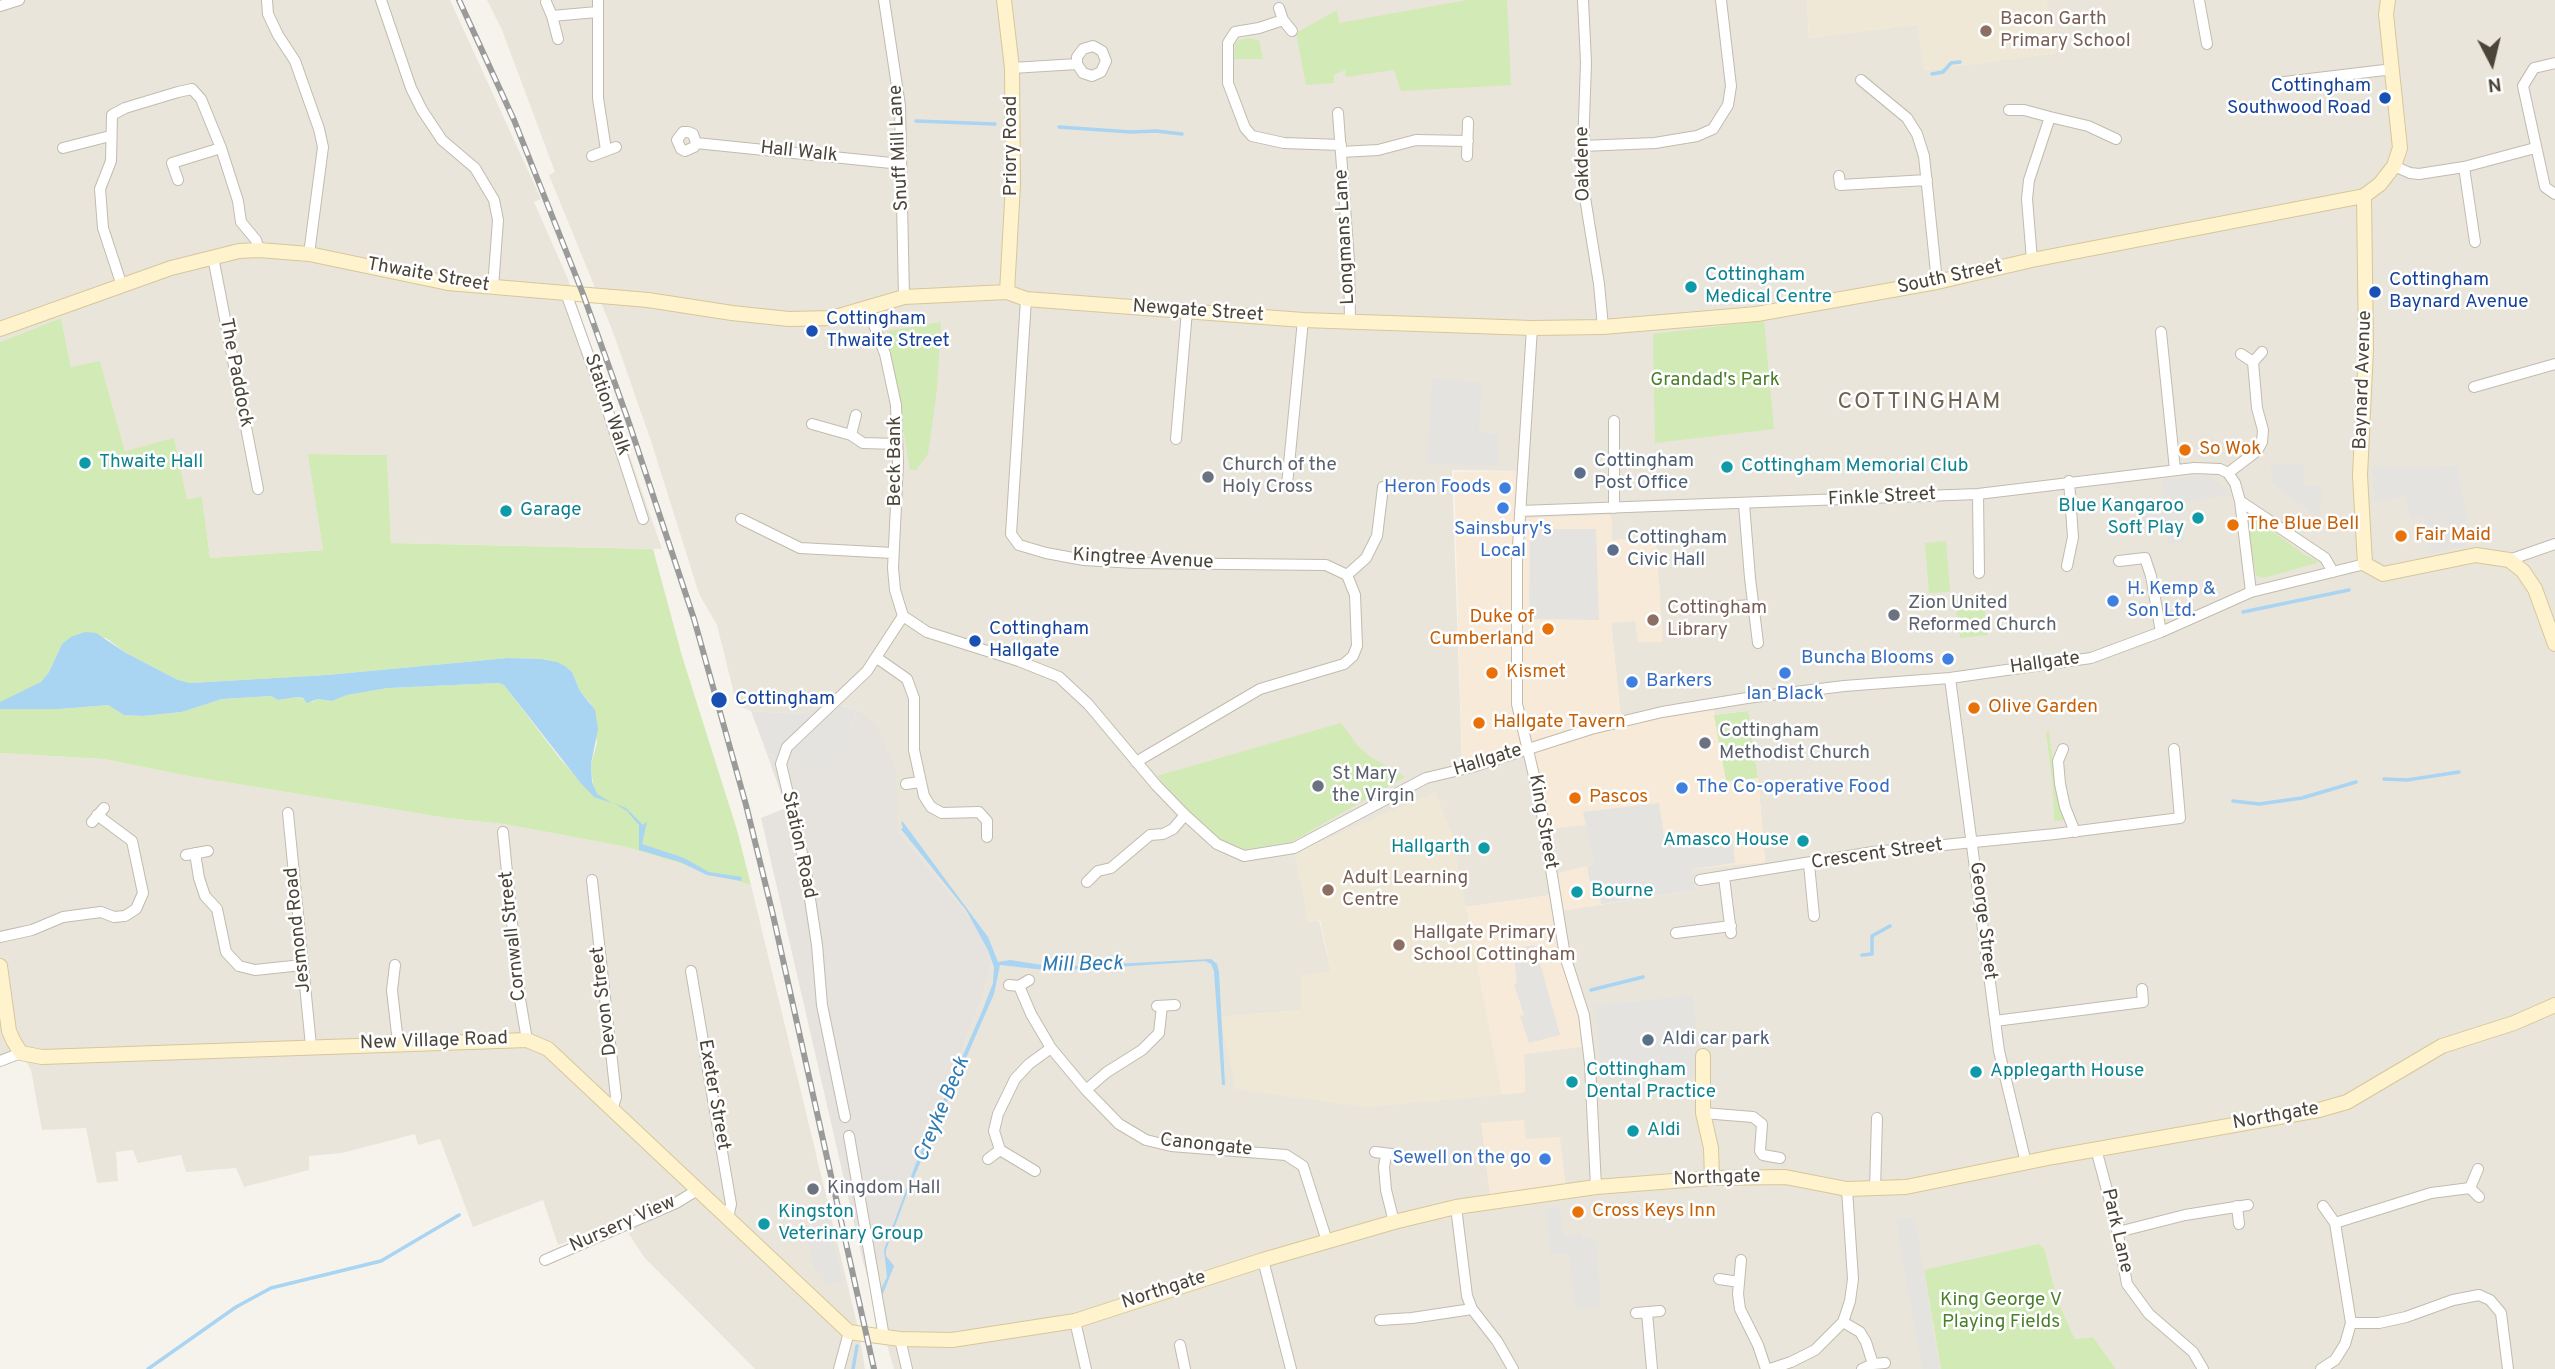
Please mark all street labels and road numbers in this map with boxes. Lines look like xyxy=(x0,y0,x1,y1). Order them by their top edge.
street label: Snuff Mill Lane xyxy=(885,84,915,212)
street label: Priory Road xyxy=(1001,96,1023,196)
street label: Oakdene xyxy=(1572,126,1596,202)
street label: Hall Walk xyxy=(759,138,839,168)
street label: Longmans Lane xyxy=(1331,169,1361,305)
street label: Thwaite Street xyxy=(365,254,491,298)
street label: South Street xyxy=(1895,256,2005,300)
street label: Newgate Street xyxy=(1132,296,1264,328)
street label: Baynard Avenue xyxy=(2350,310,2378,450)
street label: The Paddock xyxy=(213,317,257,429)
street label: Station Walk xyxy=(578,351,634,459)
street label: Beck Bank xyxy=(885,416,907,506)
street label: Finkle Street xyxy=(1827,484,1937,512)
street label: Kingtree Avenue xyxy=(1072,545,1214,575)
street label: Hallgate xyxy=(2009,648,2081,680)
street label: Hallgate xyxy=(1451,740,1525,782)
street label: King Street xyxy=(1522,773,1562,871)
street label: Station Road xyxy=(775,789,821,901)
street label: Crescent Street xyxy=(1810,834,1944,876)
street label: George Street xyxy=(1963,861,2001,981)
street label: Jesmond Road xyxy=(281,866,317,994)
street label: Cornwall Street xyxy=(496,870,532,1002)
street label: Devon Street xyxy=(587,945,623,1057)
street label: New Village Road xyxy=(359,1028,509,1056)
street label: Exeter Street xyxy=(692,1038,734,1152)
street label: Northgate xyxy=(2231,1098,2321,1136)
street label: Canongate xyxy=(1159,1130,1253,1162)
street label: Northgate xyxy=(1673,1166,1761,1192)
street label: Park Lane xyxy=(2095,1187,2137,1275)
street label: Nursery View xyxy=(567,1191,679,1259)
street label: Northgate xyxy=(1119,1267,1209,1315)

